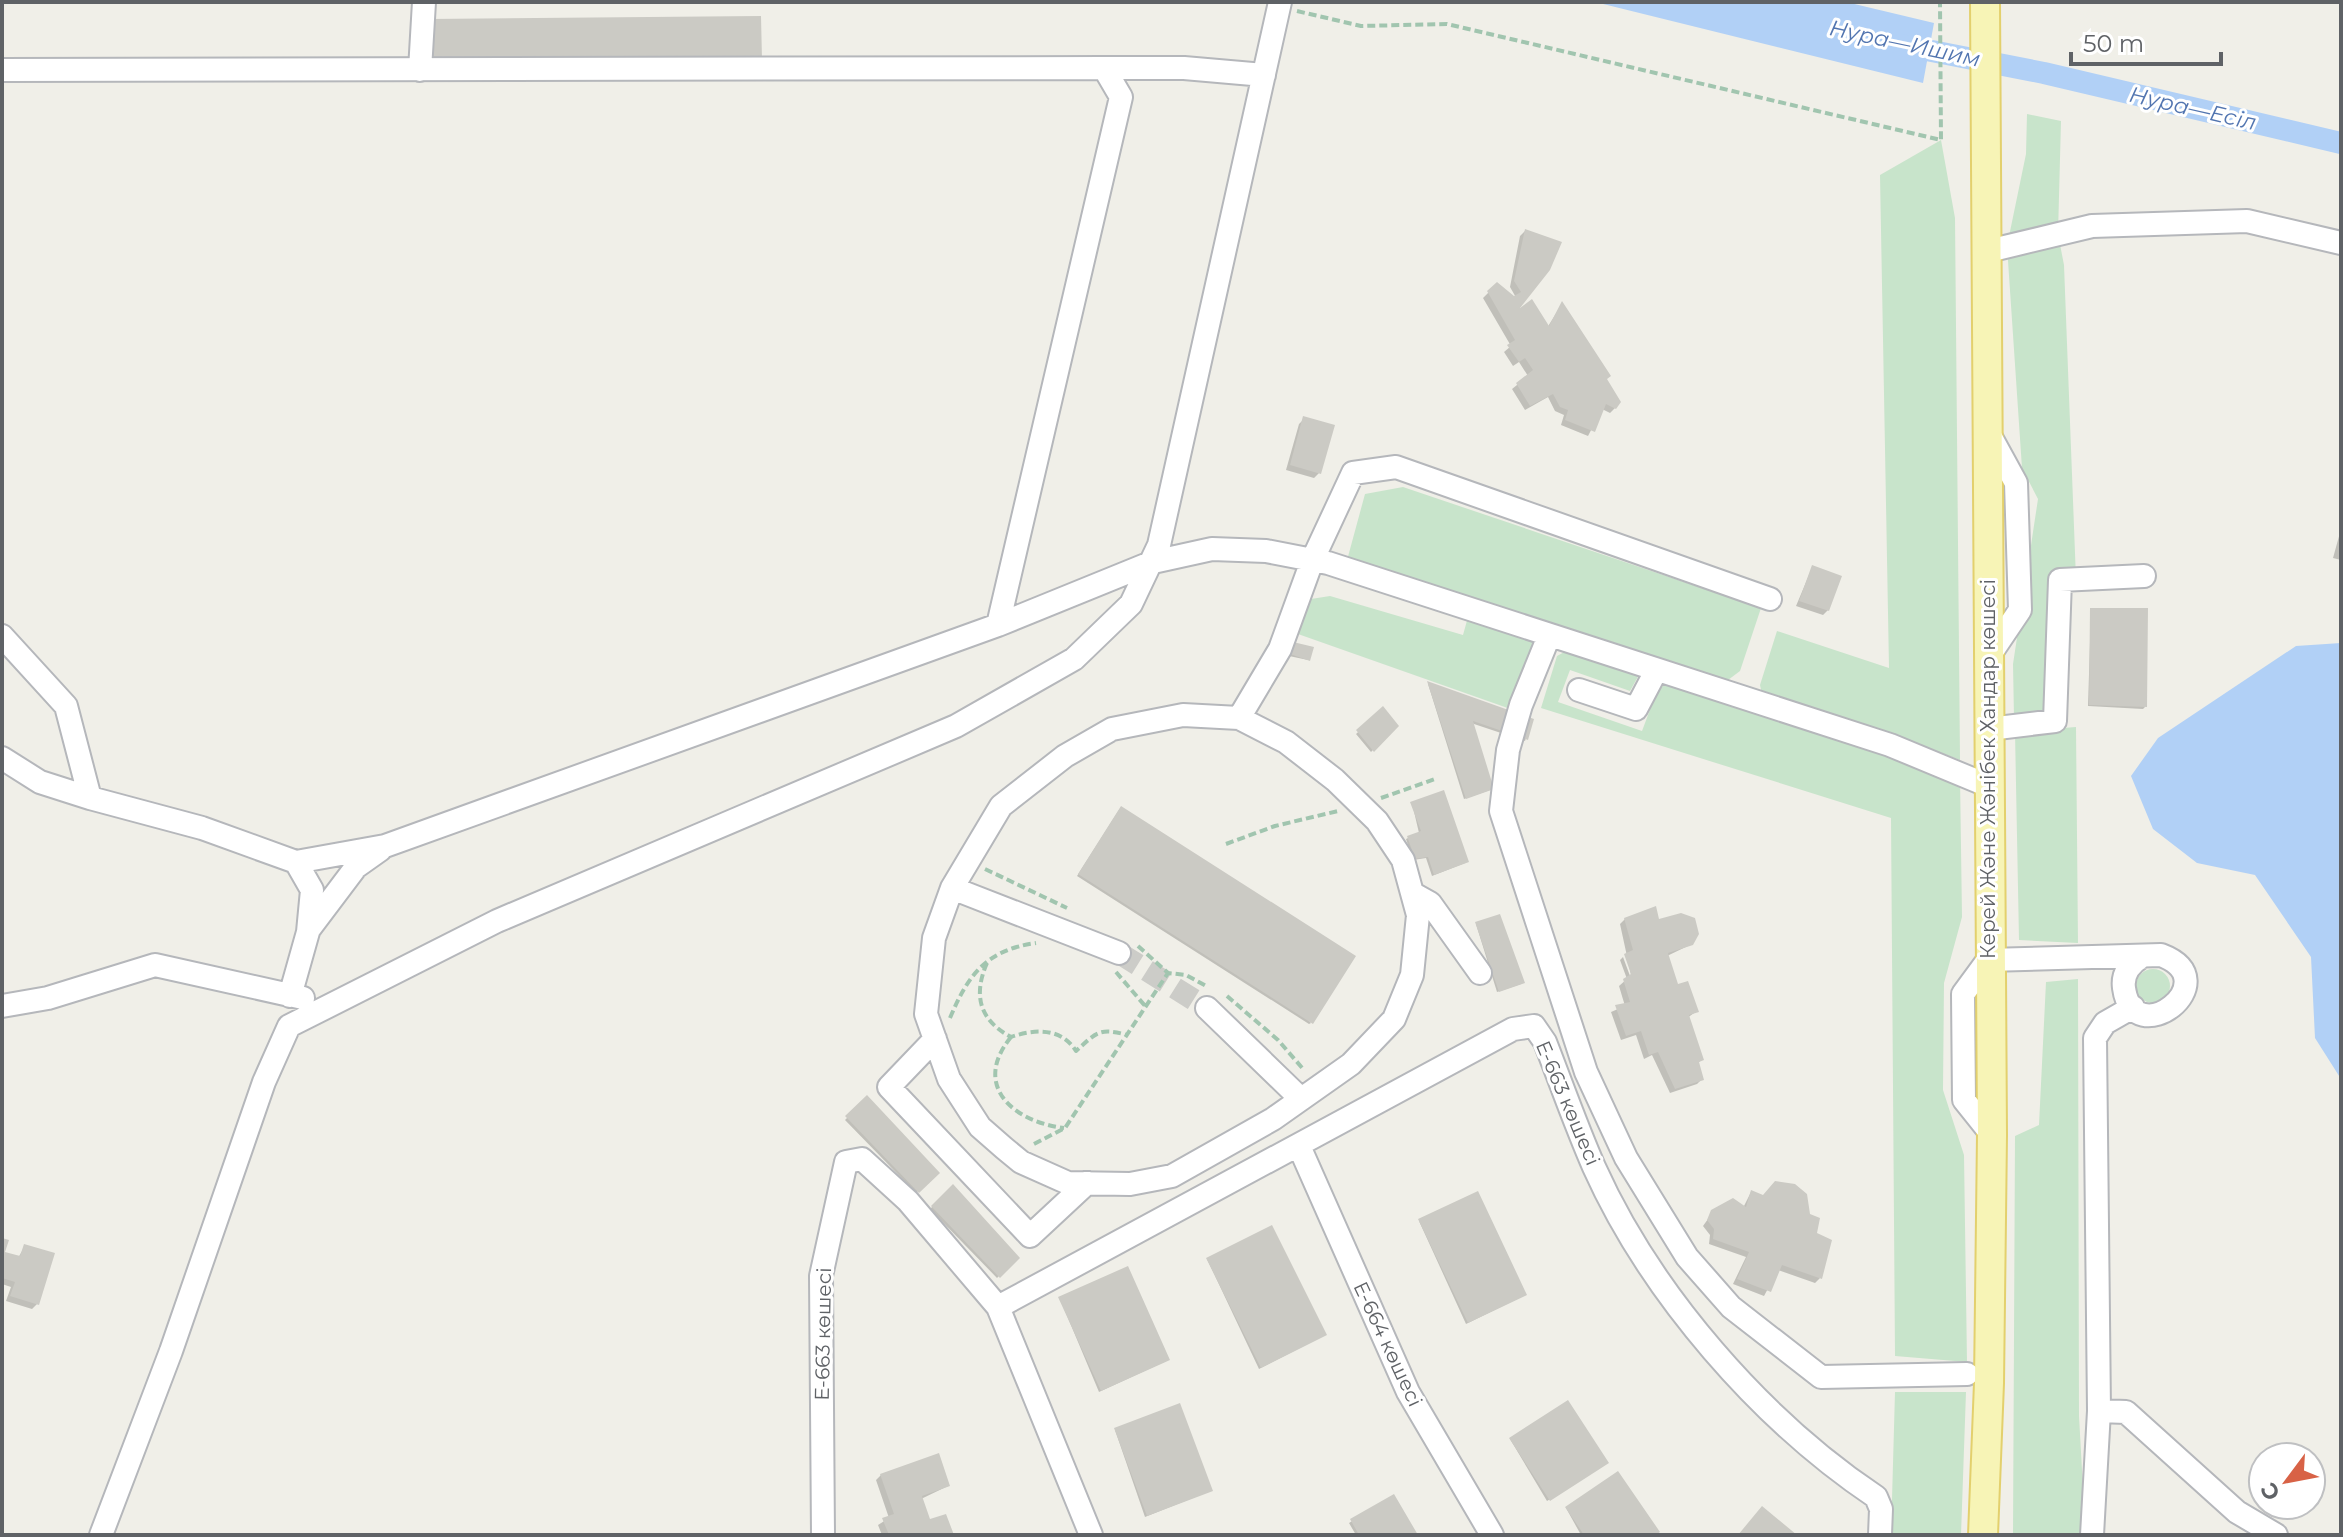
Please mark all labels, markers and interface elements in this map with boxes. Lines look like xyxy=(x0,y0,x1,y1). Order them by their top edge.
water label: Нура—Ишим xyxy=(1827,14,1983,73)
scale bar xyxy=(2071,16,2221,66)
text: 50 m xyxy=(2083,29,2144,58)
water label: Нура—Есіл xyxy=(2127,81,2259,136)
street label: Керей Және Жәнібек Хандар көшесі xyxy=(1976,579,2000,959)
street label: Е-663 көшесі xyxy=(1531,1037,1605,1169)
street label: Е-663 көшесі xyxy=(810,1267,836,1401)
street label: Е-664 көшесі xyxy=(1349,1278,1427,1410)
north arrow xyxy=(2247,1441,2327,1521)
text: С xyxy=(2255,1477,2286,1505)

